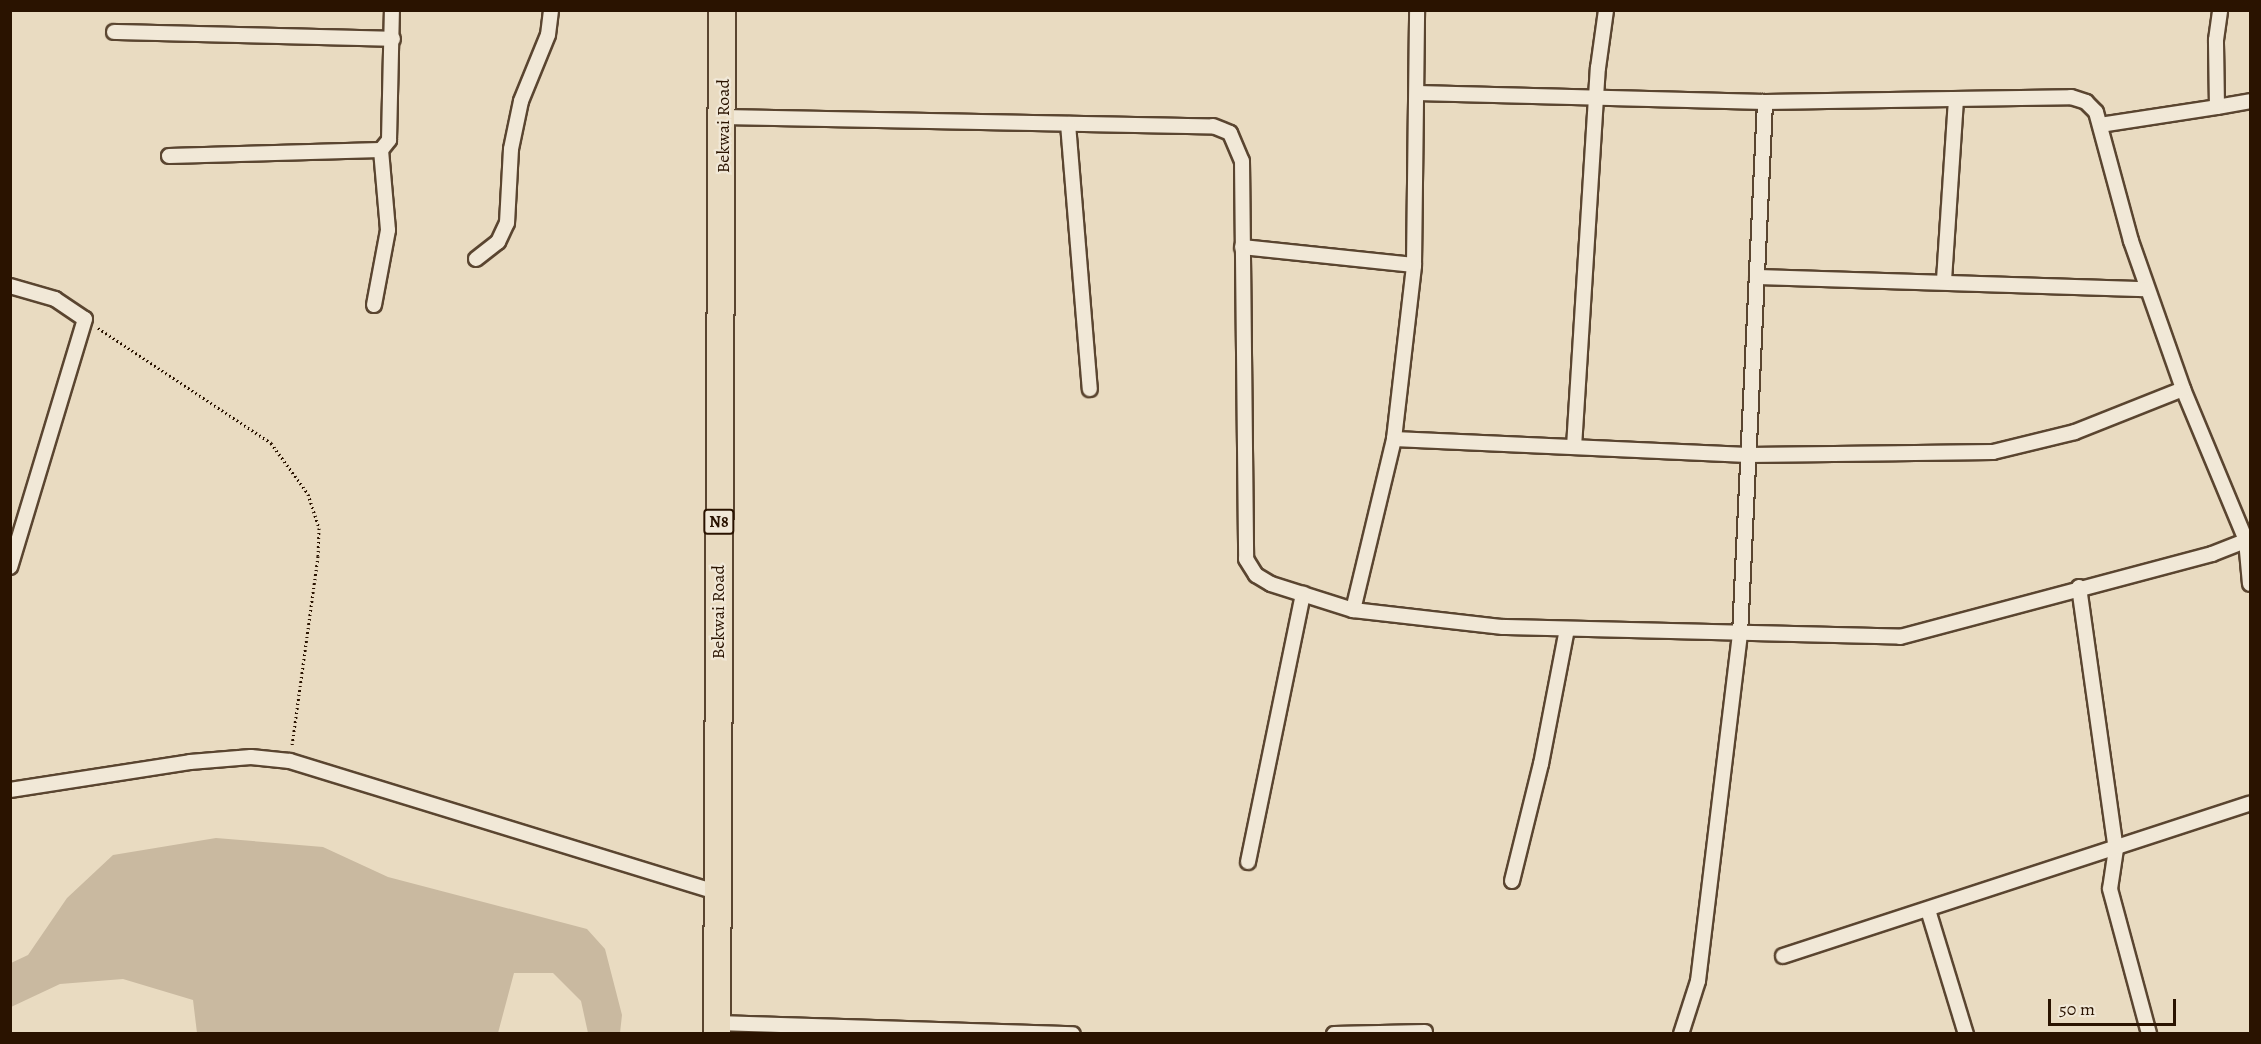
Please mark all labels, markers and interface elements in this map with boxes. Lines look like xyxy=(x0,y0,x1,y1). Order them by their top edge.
street label: Bekwai Road xyxy=(712,79,734,173)
road number: N8 xyxy=(702,509,736,535)
street label: Bekwai Road xyxy=(707,565,729,659)
scale bar xyxy=(2051,987,2178,1025)
text: 50 m xyxy=(2059,997,2095,1021)

